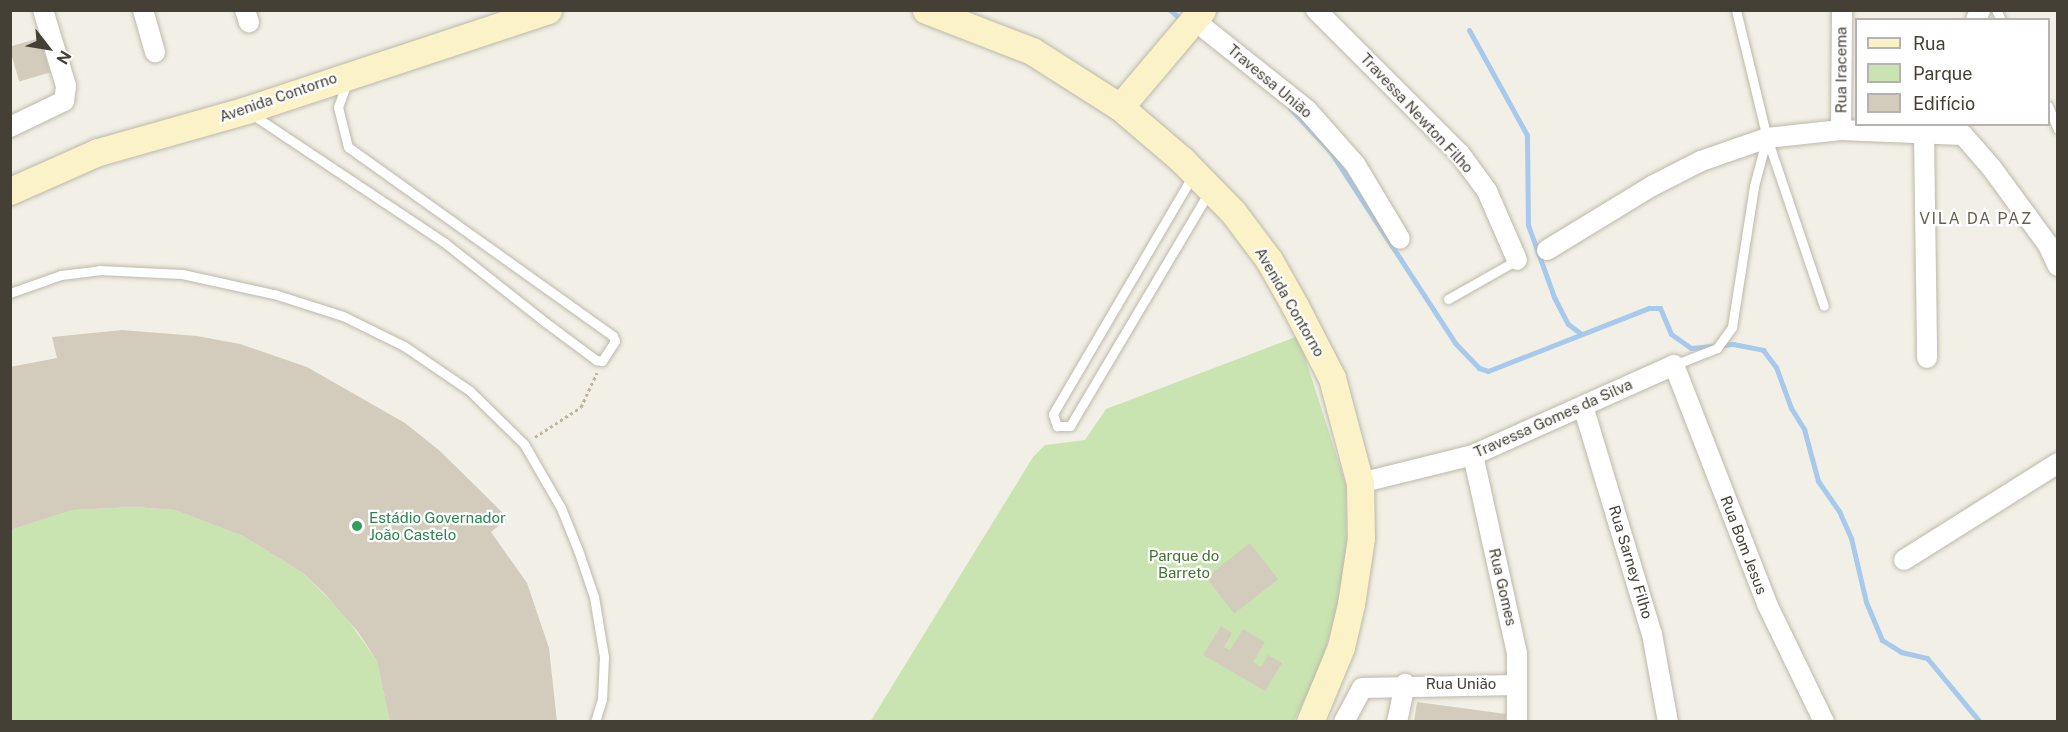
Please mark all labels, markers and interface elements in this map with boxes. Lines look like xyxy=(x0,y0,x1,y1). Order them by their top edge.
north arrow xyxy=(18,18,78,78)
legend xyxy=(1855,18,2050,126)
street label: Rua Iracema xyxy=(1832,27,1850,113)
text: Rua xyxy=(1913,33,1945,54)
street label: Travessa União xyxy=(1224,40,1316,122)
text: N xyxy=(52,47,75,68)
street label: Travessa Newton Filho xyxy=(1357,49,1477,177)
text: Parque xyxy=(1913,63,1973,84)
street label: Avenida Contorno xyxy=(217,68,339,126)
text: Edifício xyxy=(1913,93,1975,114)
district label: VILA DA PAZ xyxy=(1919,209,2033,229)
street label: Avenida Contorno xyxy=(1251,244,1329,360)
street label: Travessa Gomes da Silva xyxy=(1471,375,1635,461)
street label: Rua Bom Jesus xyxy=(1717,493,1771,597)
street label: Rua Sarney Filho xyxy=(1605,503,1657,621)
place label: Estádio Governador João Castelo xyxy=(369,508,506,543)
marker: Estádio Governador João Castelo xyxy=(350,519,364,533)
park label: Parque do Barreto xyxy=(1149,546,1219,581)
street label: Rua Gomes xyxy=(1485,546,1521,628)
street label: Rua União xyxy=(1426,675,1496,693)

